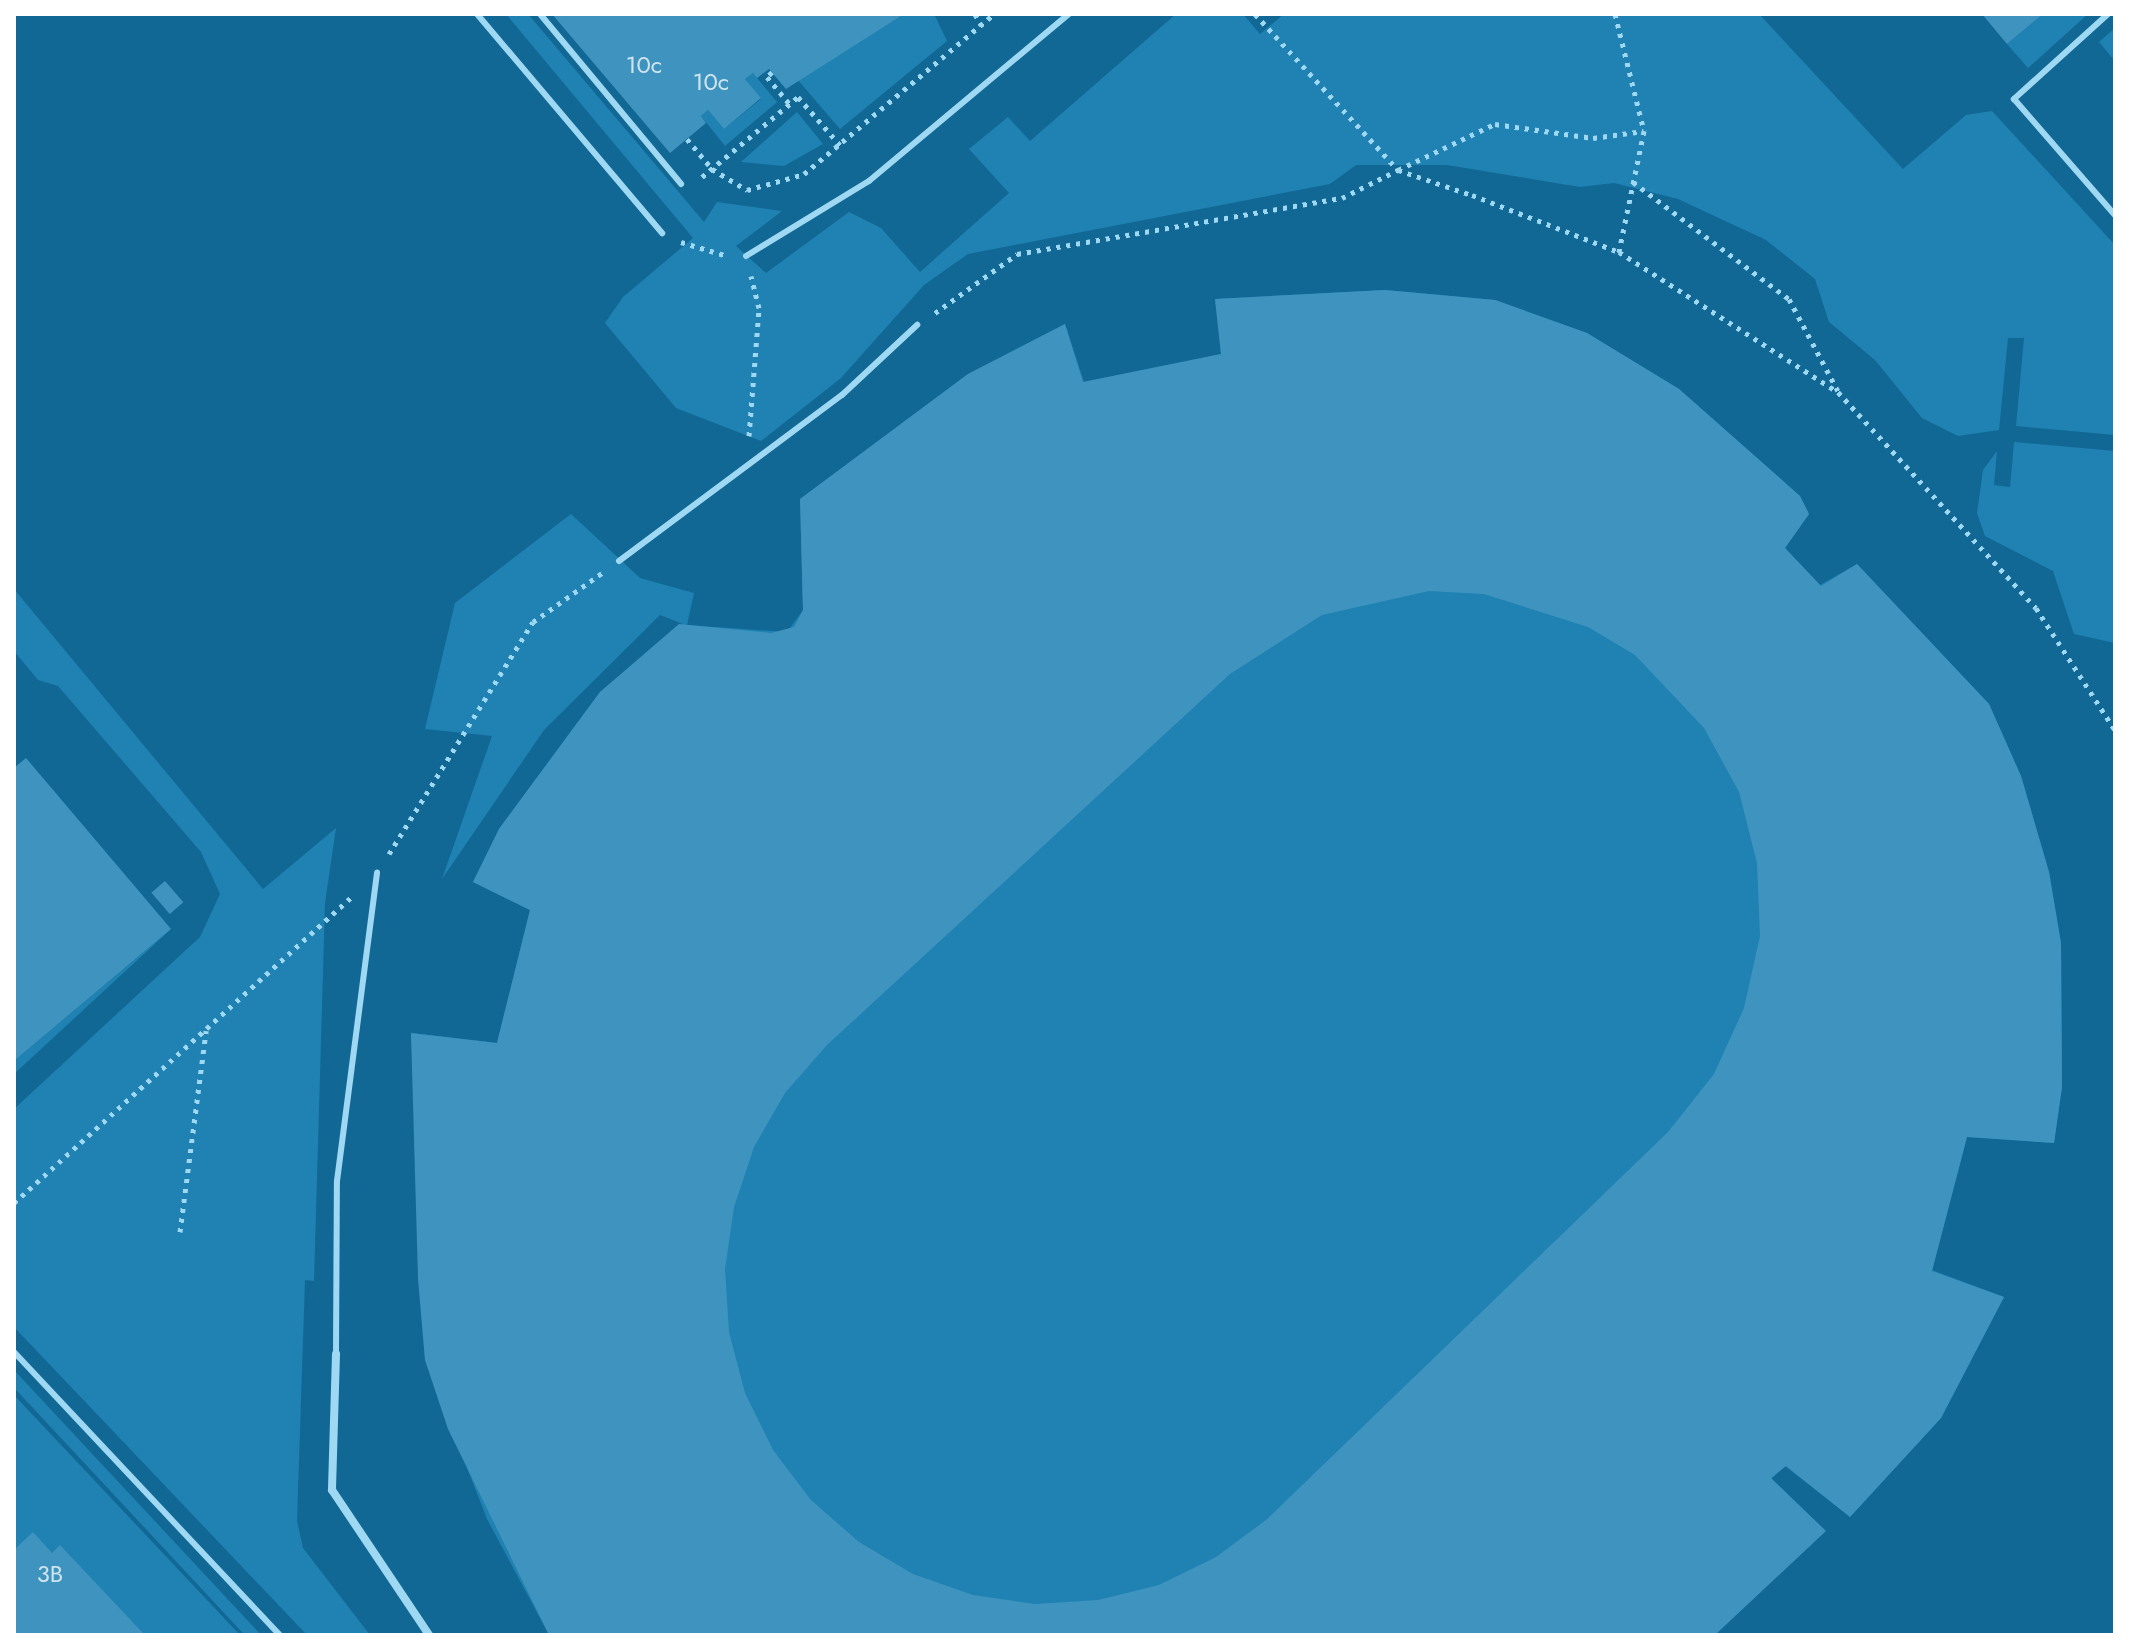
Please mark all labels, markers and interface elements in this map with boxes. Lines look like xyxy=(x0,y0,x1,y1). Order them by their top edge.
house number: 10c xyxy=(626,51,662,79)
house number: 10c xyxy=(693,68,729,96)
house number: 3B xyxy=(37,1560,63,1588)

